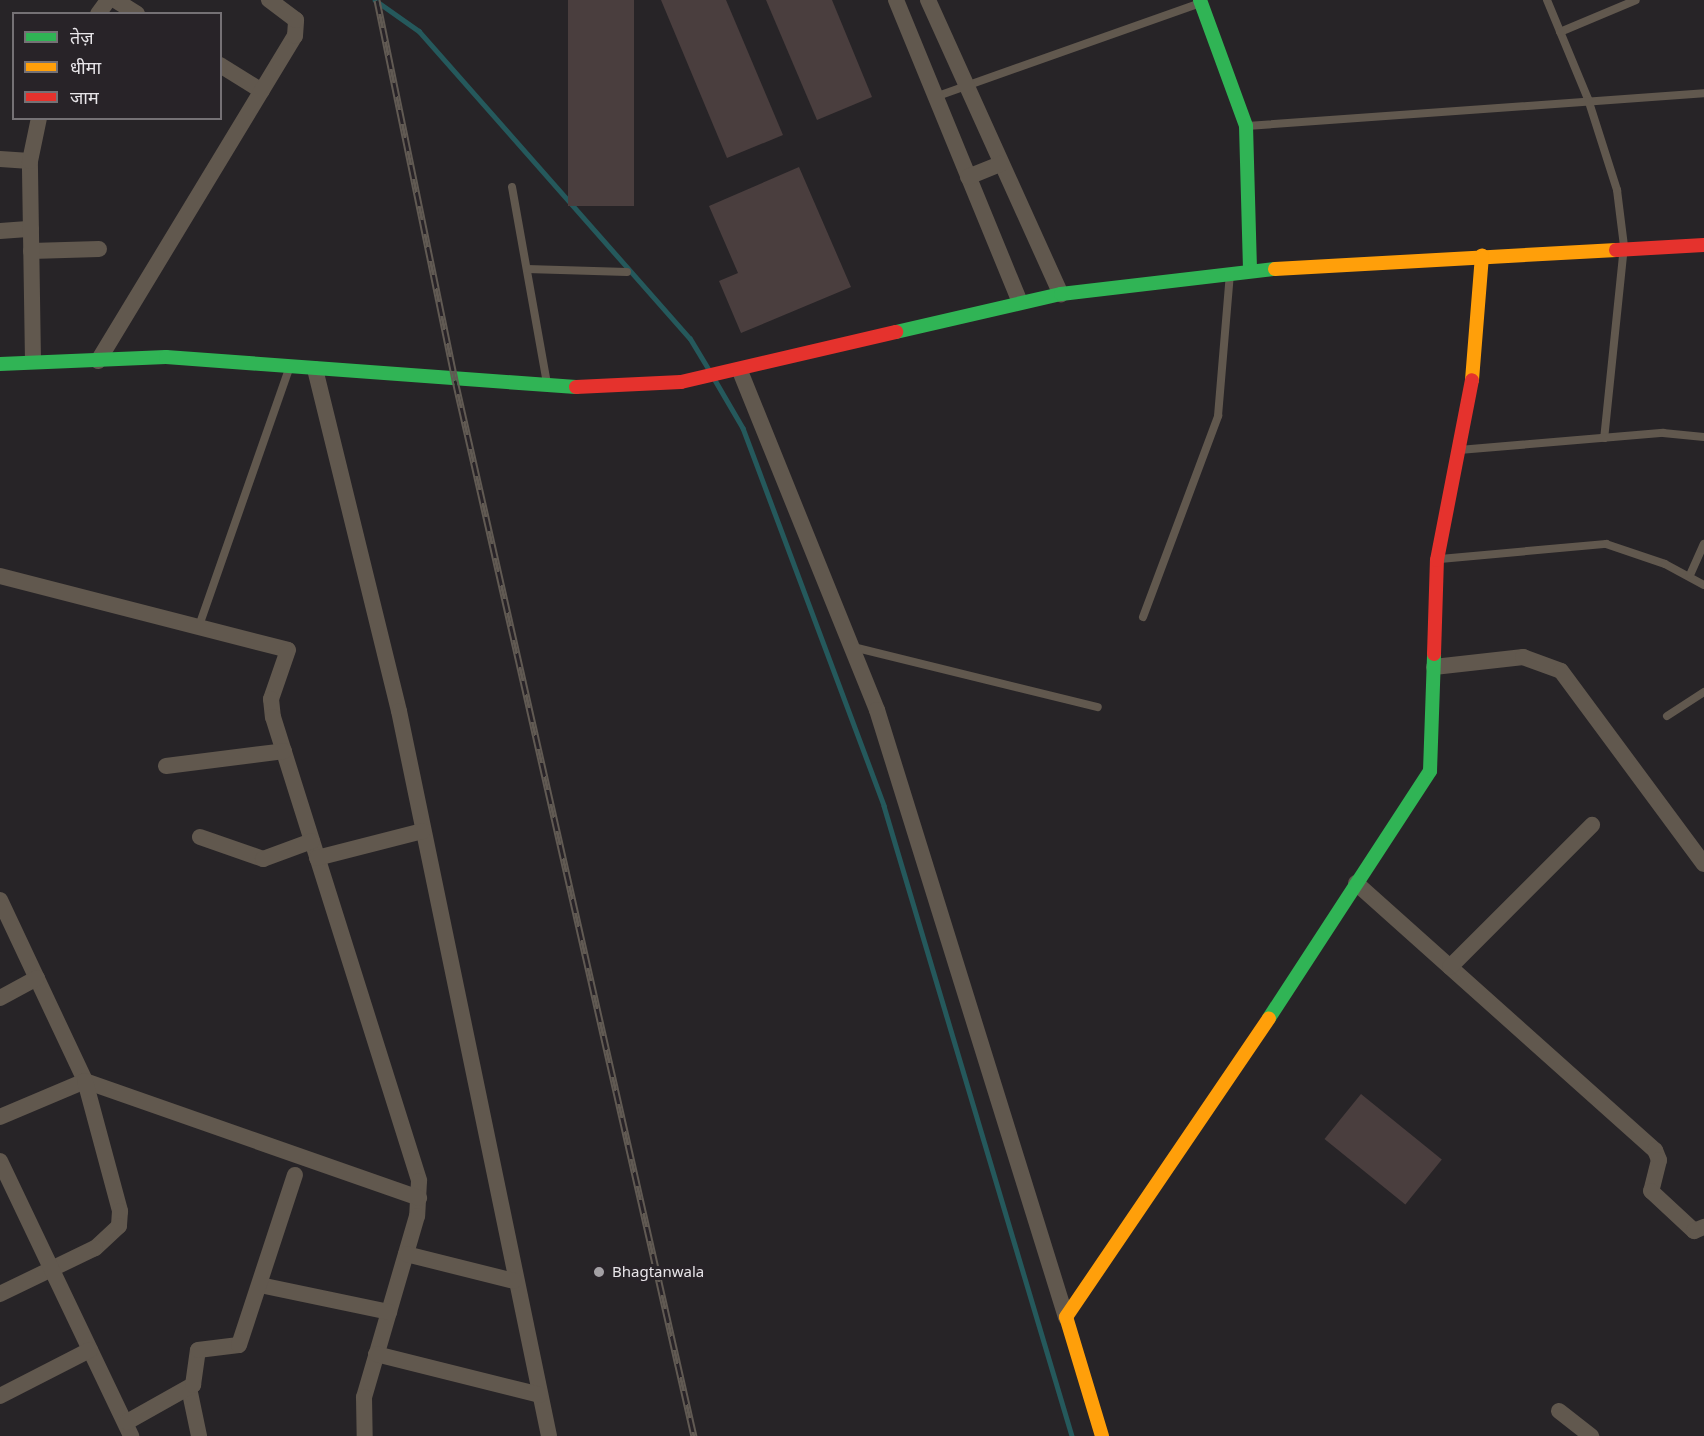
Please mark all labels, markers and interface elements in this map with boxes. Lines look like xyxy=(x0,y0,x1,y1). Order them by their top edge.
legend xyxy=(12,12,222,120)
text: तेज़ xyxy=(70,25,94,49)
text: धीमा xyxy=(70,55,101,79)
text: जाम xyxy=(70,85,99,109)
marker: Bhagtanwala xyxy=(590,1263,608,1281)
place label: Bhagtanwala xyxy=(612,1263,704,1281)

